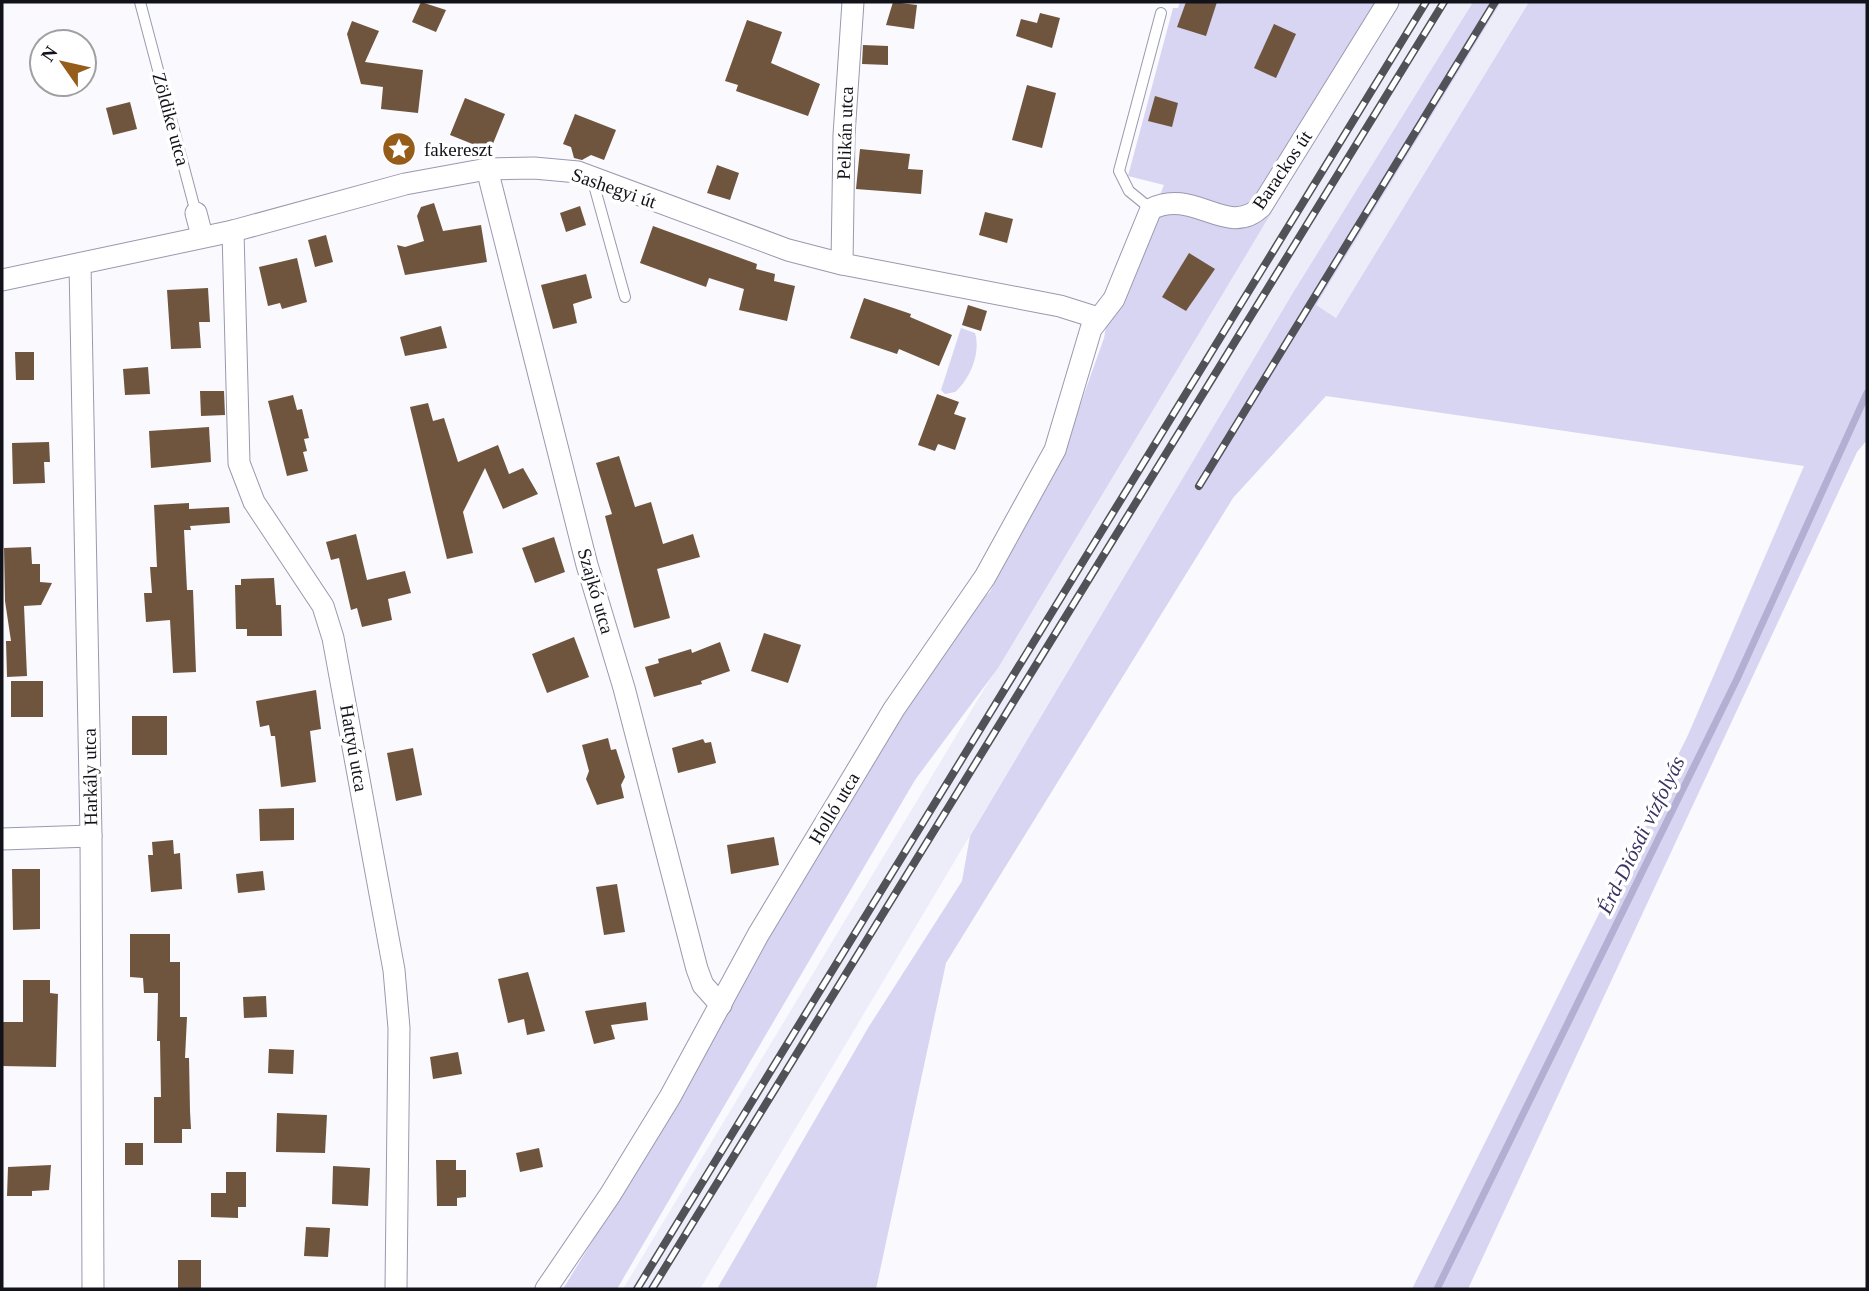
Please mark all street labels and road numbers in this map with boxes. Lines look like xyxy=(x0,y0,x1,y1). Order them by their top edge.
street label: Zöldike utca xyxy=(148,70,194,168)
street label: Pelikán utca xyxy=(833,85,857,180)
street label: Barackos út xyxy=(1248,126,1316,213)
street label: Sashegyi út xyxy=(569,164,660,213)
street label: Szajkó utca xyxy=(574,546,618,637)
street label: Hattyú utca xyxy=(336,703,372,794)
street label: Harkály utca xyxy=(79,727,101,826)
street label: Holló utca xyxy=(804,768,864,848)

